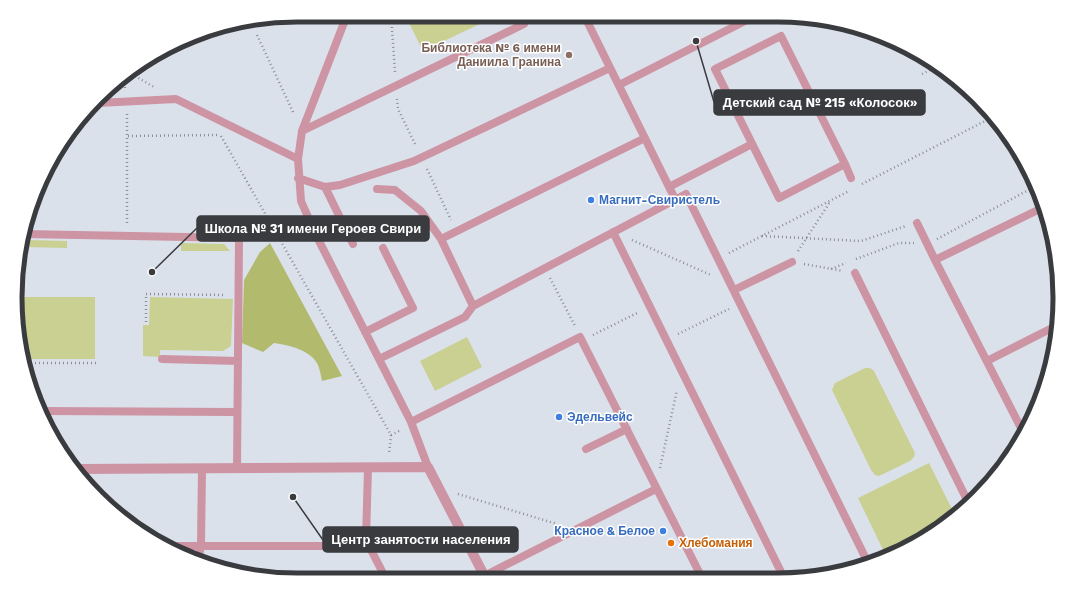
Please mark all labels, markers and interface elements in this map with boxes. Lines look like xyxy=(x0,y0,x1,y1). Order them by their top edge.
place label: Библиотека № 6 имени Даниила Гранина xyxy=(421,41,561,69)
marker: Библиотека № 6 имени Даниила Гранина xyxy=(564,50,574,60)
callout: Детский сад № 215 «Колосок» xyxy=(714,90,925,115)
text: Детский сад № 215 «Колосок» xyxy=(723,95,918,110)
place label: Магнит-Свиристель xyxy=(599,193,720,207)
marker: Магнит-Свиристель xyxy=(586,195,596,205)
callout: Школа № 31 имени Героев Свири xyxy=(197,216,429,241)
text: Школа № 31 имени Героев Свири xyxy=(205,221,421,236)
place label: Эдельвейс xyxy=(567,410,633,424)
marker: Эдельвейс xyxy=(554,412,564,422)
place label: Красное & Белое xyxy=(554,524,655,538)
marker: Красное & Белое xyxy=(658,526,668,536)
callout: Центр занятости населения xyxy=(323,527,518,552)
text: Центр занятости населения xyxy=(331,532,511,547)
place label: Хлебомания xyxy=(679,536,753,550)
marker: Хлебомания xyxy=(666,538,676,548)

